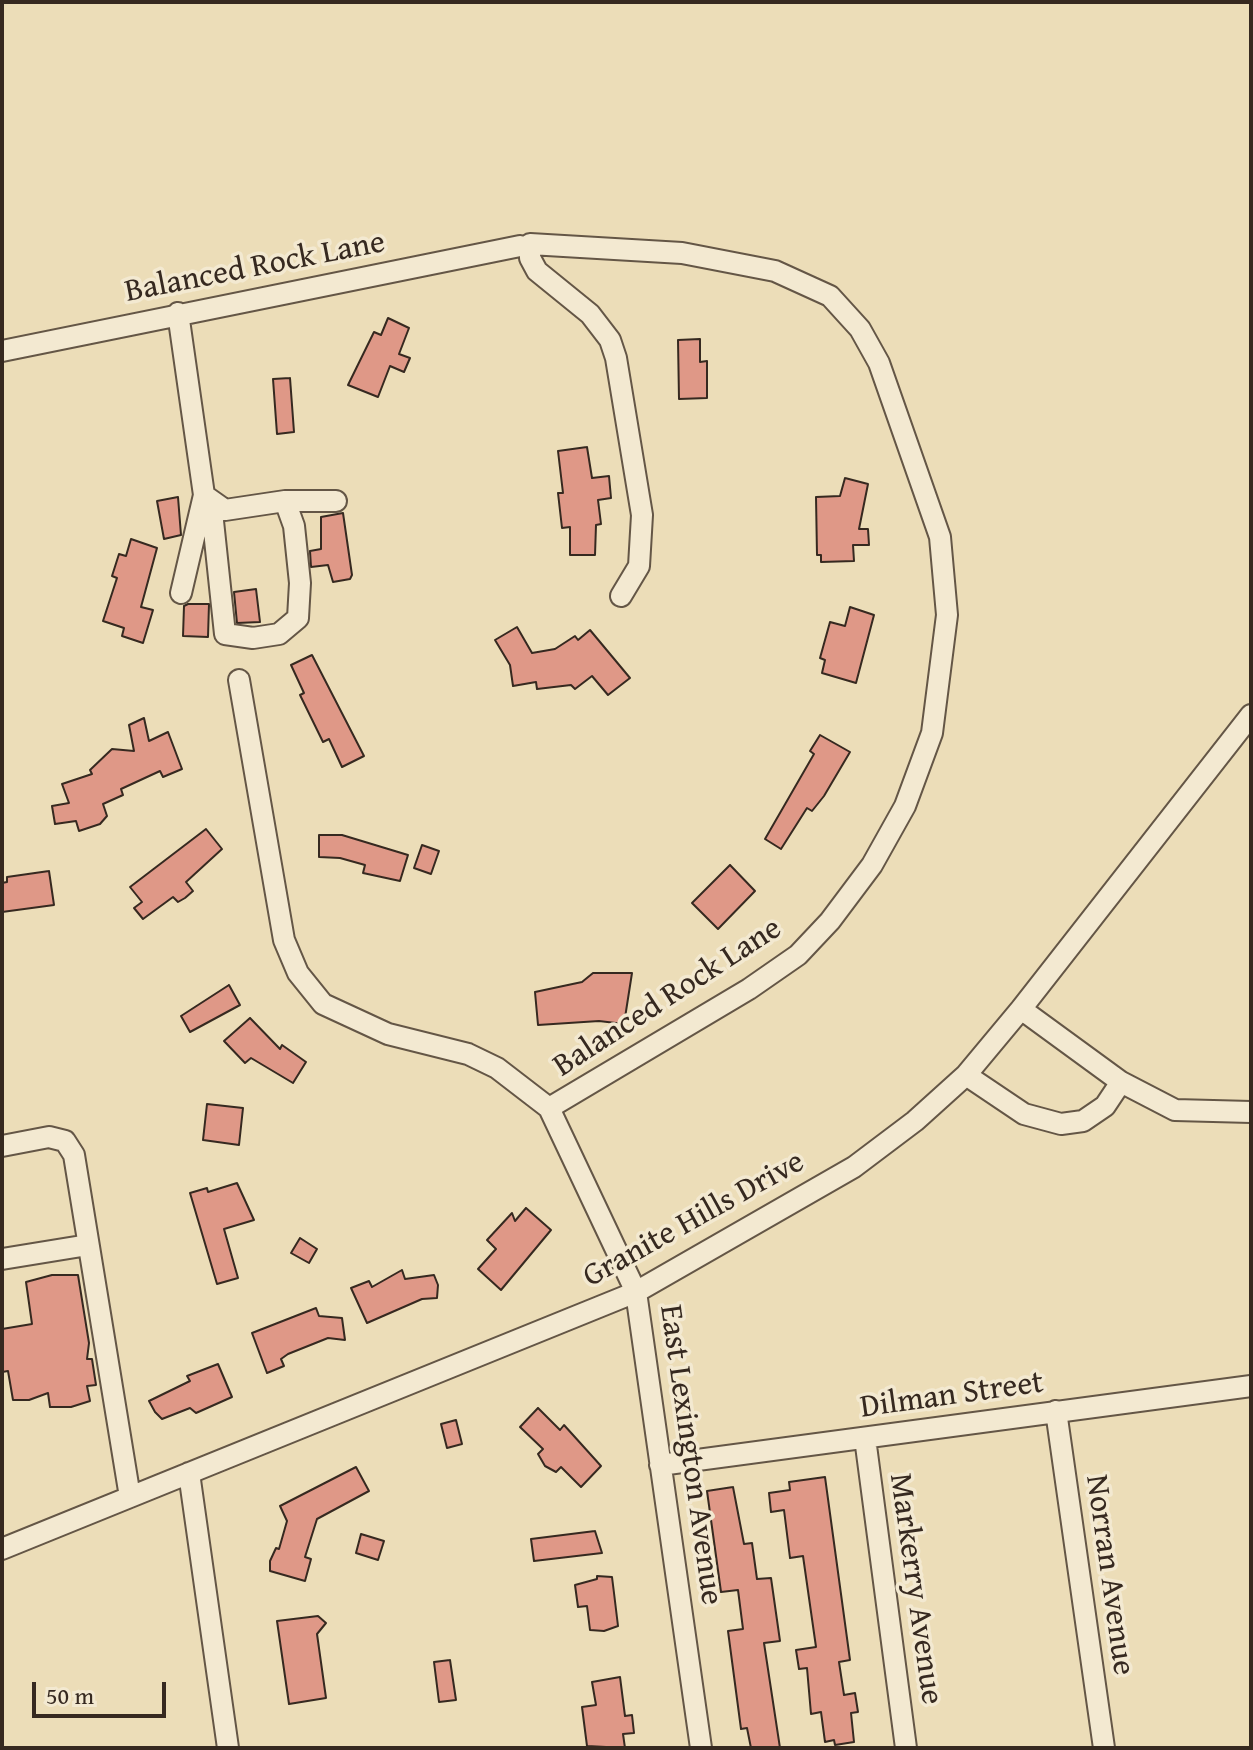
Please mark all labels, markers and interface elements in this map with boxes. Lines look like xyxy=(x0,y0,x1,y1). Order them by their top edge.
street label: Balanced Rock Lane xyxy=(122,224,388,312)
street label: Balanced Rock Lane xyxy=(547,910,789,1086)
street label: Granite Hills Drive xyxy=(577,1143,811,1297)
street label: East Lexington Avenue xyxy=(650,1302,730,1608)
street label: Dilman Street xyxy=(858,1364,1046,1428)
street label: Markerry Avenue xyxy=(880,1471,950,1707)
street label: Norran Avenue xyxy=(1076,1472,1142,1678)
scale bar xyxy=(36,1666,170,1716)
text: 50 m xyxy=(46,1678,94,1713)

